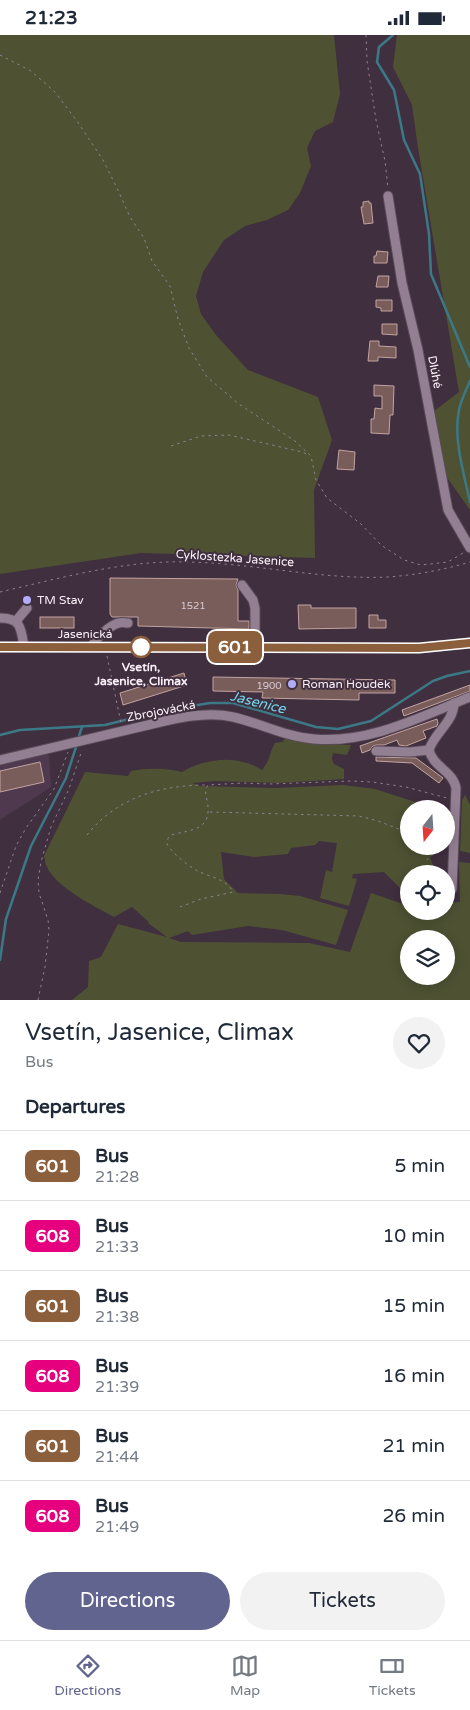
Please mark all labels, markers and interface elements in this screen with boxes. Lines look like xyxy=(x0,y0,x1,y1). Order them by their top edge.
text: 21:23 xyxy=(25,7,78,29)
street label: Dlúhé xyxy=(425,354,445,390)
street label: Cyklostezka Jasenice xyxy=(175,547,295,569)
place label: TM Stav xyxy=(37,593,84,607)
marker: TM Stav xyxy=(21,594,33,606)
house number: 1521 xyxy=(180,600,206,612)
street label: Jasenická xyxy=(58,627,112,641)
line badge: 601 xyxy=(206,631,264,663)
marker: Vsetín, Jasenice, Climax xyxy=(130,636,152,658)
text: 601 xyxy=(218,636,252,658)
place label: Vsetín, Jasenice, Climax xyxy=(93,660,188,688)
place label: Roman Houdek xyxy=(302,677,391,691)
marker: Roman Houdek xyxy=(286,678,298,690)
house number: 1900 xyxy=(256,680,282,692)
water label: Jasenice xyxy=(228,687,288,718)
street label: Zbrojovácká xyxy=(125,697,197,725)
north arrow xyxy=(400,800,455,855)
map controls xyxy=(400,800,455,985)
button: locate xyxy=(400,865,455,920)
button: layers xyxy=(400,930,455,985)
button: heart xyxy=(393,1017,445,1069)
text: Vsetín, Jasenice, Climax xyxy=(25,1018,294,1047)
text: Bus xyxy=(25,1052,53,1072)
text: Departures xyxy=(25,1096,125,1118)
text: Bus xyxy=(95,1145,129,1167)
text: 601 xyxy=(36,1155,69,1177)
text: 5 min xyxy=(394,1155,445,1177)
text: 21:28 xyxy=(95,1167,139,1187)
text: Bus xyxy=(95,1215,129,1237)
text: 608 xyxy=(36,1225,69,1247)
text: 10 min xyxy=(382,1225,445,1247)
text: 21:33 xyxy=(95,1237,139,1257)
text: Bus xyxy=(95,1285,129,1307)
text: 601 xyxy=(36,1295,69,1317)
text: 15 min xyxy=(382,1295,445,1317)
text: 21:38 xyxy=(95,1307,139,1327)
text: Bus xyxy=(95,1355,129,1377)
text: 608 xyxy=(36,1365,69,1387)
text: 16 min xyxy=(382,1365,445,1387)
text: 21:39 xyxy=(95,1377,139,1397)
text: Bus xyxy=(95,1425,129,1447)
text: 601 xyxy=(36,1435,69,1457)
text: 21 min xyxy=(382,1435,445,1457)
text: 21:44 xyxy=(95,1447,139,1467)
text: Bus xyxy=(95,1495,129,1517)
text: 608 xyxy=(36,1505,69,1527)
text: 26 min xyxy=(382,1505,445,1527)
text: 21:49 xyxy=(95,1517,139,1537)
button: Directions xyxy=(25,1572,230,1630)
button: Tickets xyxy=(240,1572,445,1630)
tab: Directions xyxy=(54,1652,121,1699)
tab: Map xyxy=(230,1652,260,1699)
tab: Tickets xyxy=(369,1652,416,1699)

